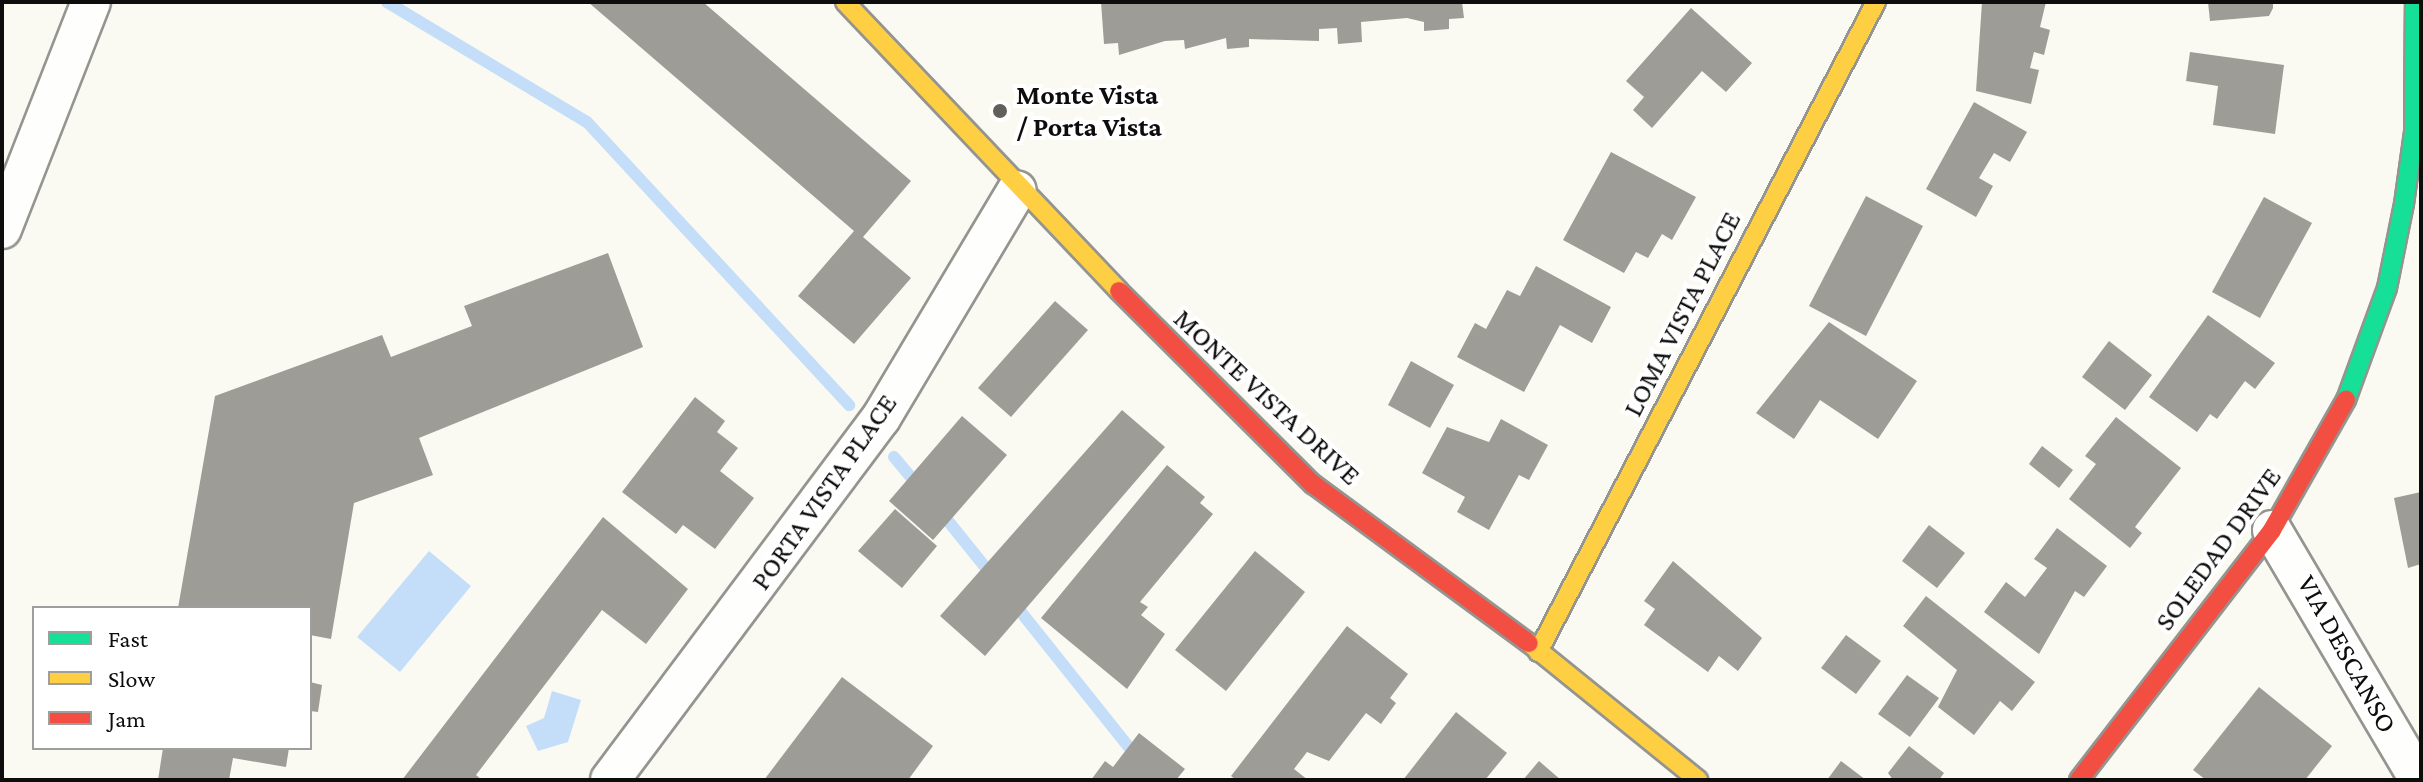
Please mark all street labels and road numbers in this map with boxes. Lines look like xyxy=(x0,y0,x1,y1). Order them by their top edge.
street label: LOMA VISTA PLACE xyxy=(1616,206,1748,422)
street label: MONTE VISTA DRIVE xyxy=(1167,302,1367,492)
street label: PORTA VISTA PLACE xyxy=(744,388,904,596)
street label: SOLEDAD DRIVE xyxy=(2148,461,2288,637)
street label: VIA DESCANSO xyxy=(2290,569,2404,739)

